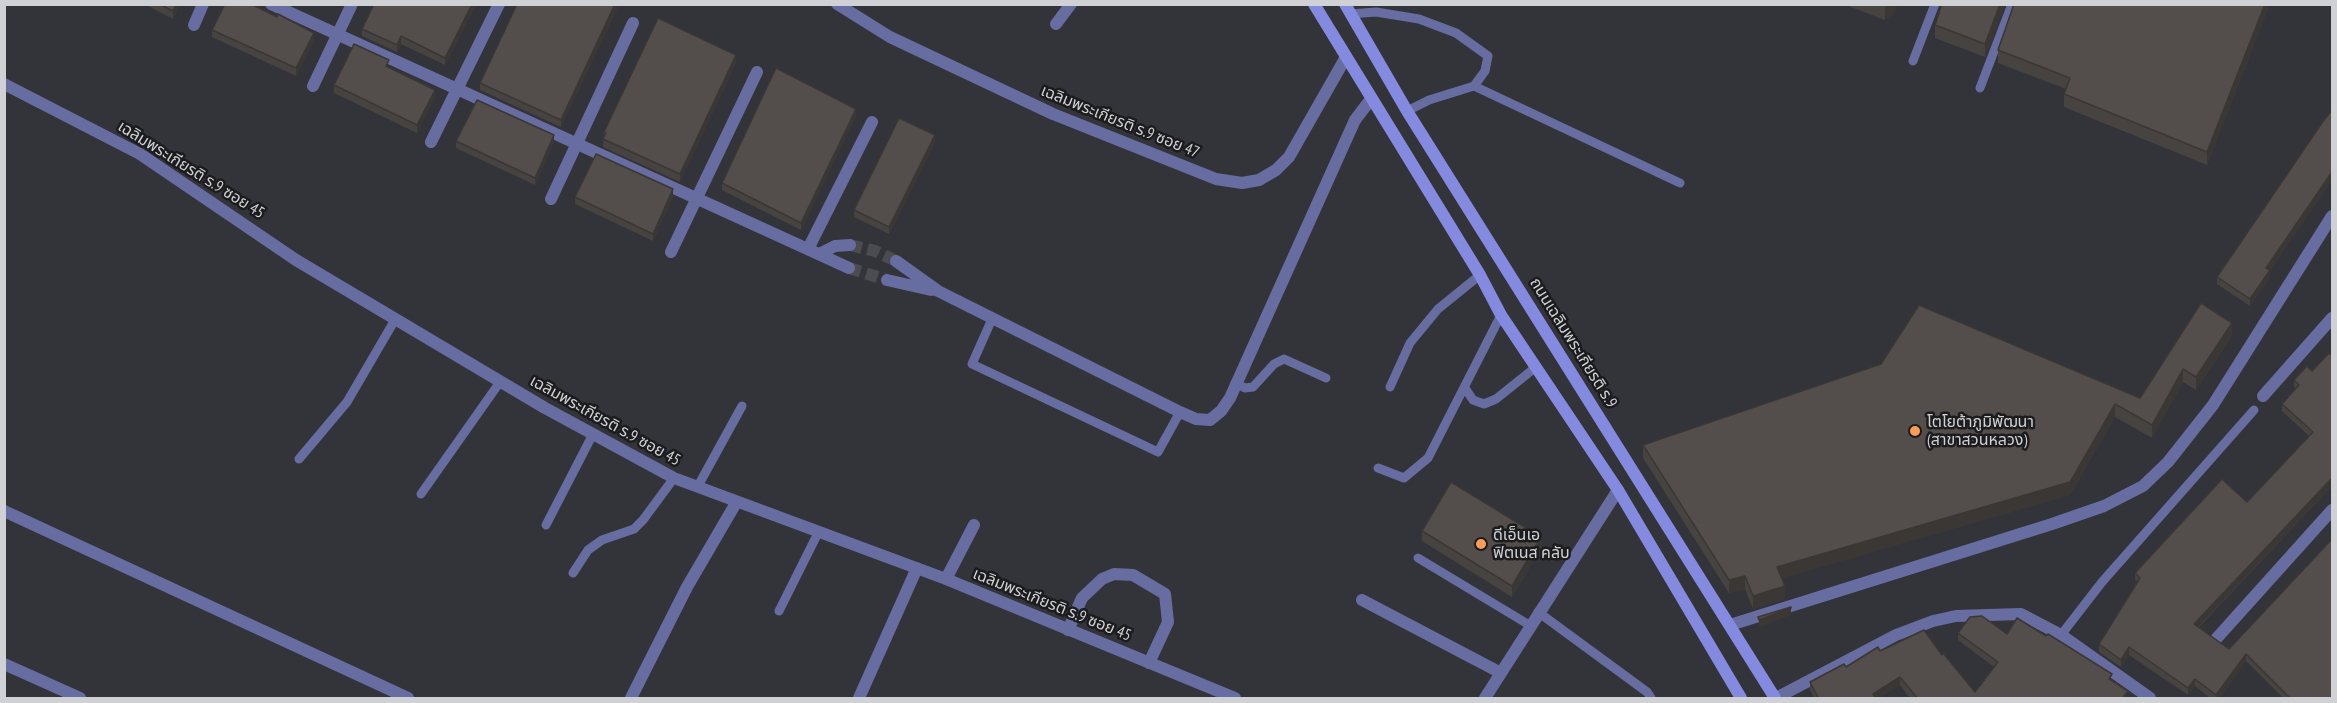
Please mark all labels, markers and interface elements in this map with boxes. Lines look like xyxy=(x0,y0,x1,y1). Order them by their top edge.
street label: เฉลิมพระเกียรติ ร.9 ซอย 47 xyxy=(1038,81,1202,163)
street label: เฉลิมพระเกียรติ ร.9 ซอย 45 xyxy=(114,117,268,223)
street label: ถนนเฉลิมพระเกียรติ ร.9 xyxy=(1525,274,1621,412)
street label: เฉลิมพระเกียรติ ร.9 ซอย 45 xyxy=(526,372,684,470)
place label: โตโยต้าภูมิพัฒนา (สาขาสวนหลวง) xyxy=(1927,412,2034,450)
marker: โตโยต้าภูมิพัฒนา (สาขาสวนหลวง) xyxy=(1908,424,1922,438)
place label: ดีเอ็นเอ ฟิตเนส คลับ xyxy=(1493,525,1570,563)
marker: ดีเอ็นเอ ฟิตเนส คลับ xyxy=(1474,537,1488,551)
street label: เฉลิมพระเกียรติ ร.9 ซอย 45 xyxy=(970,564,1134,646)

